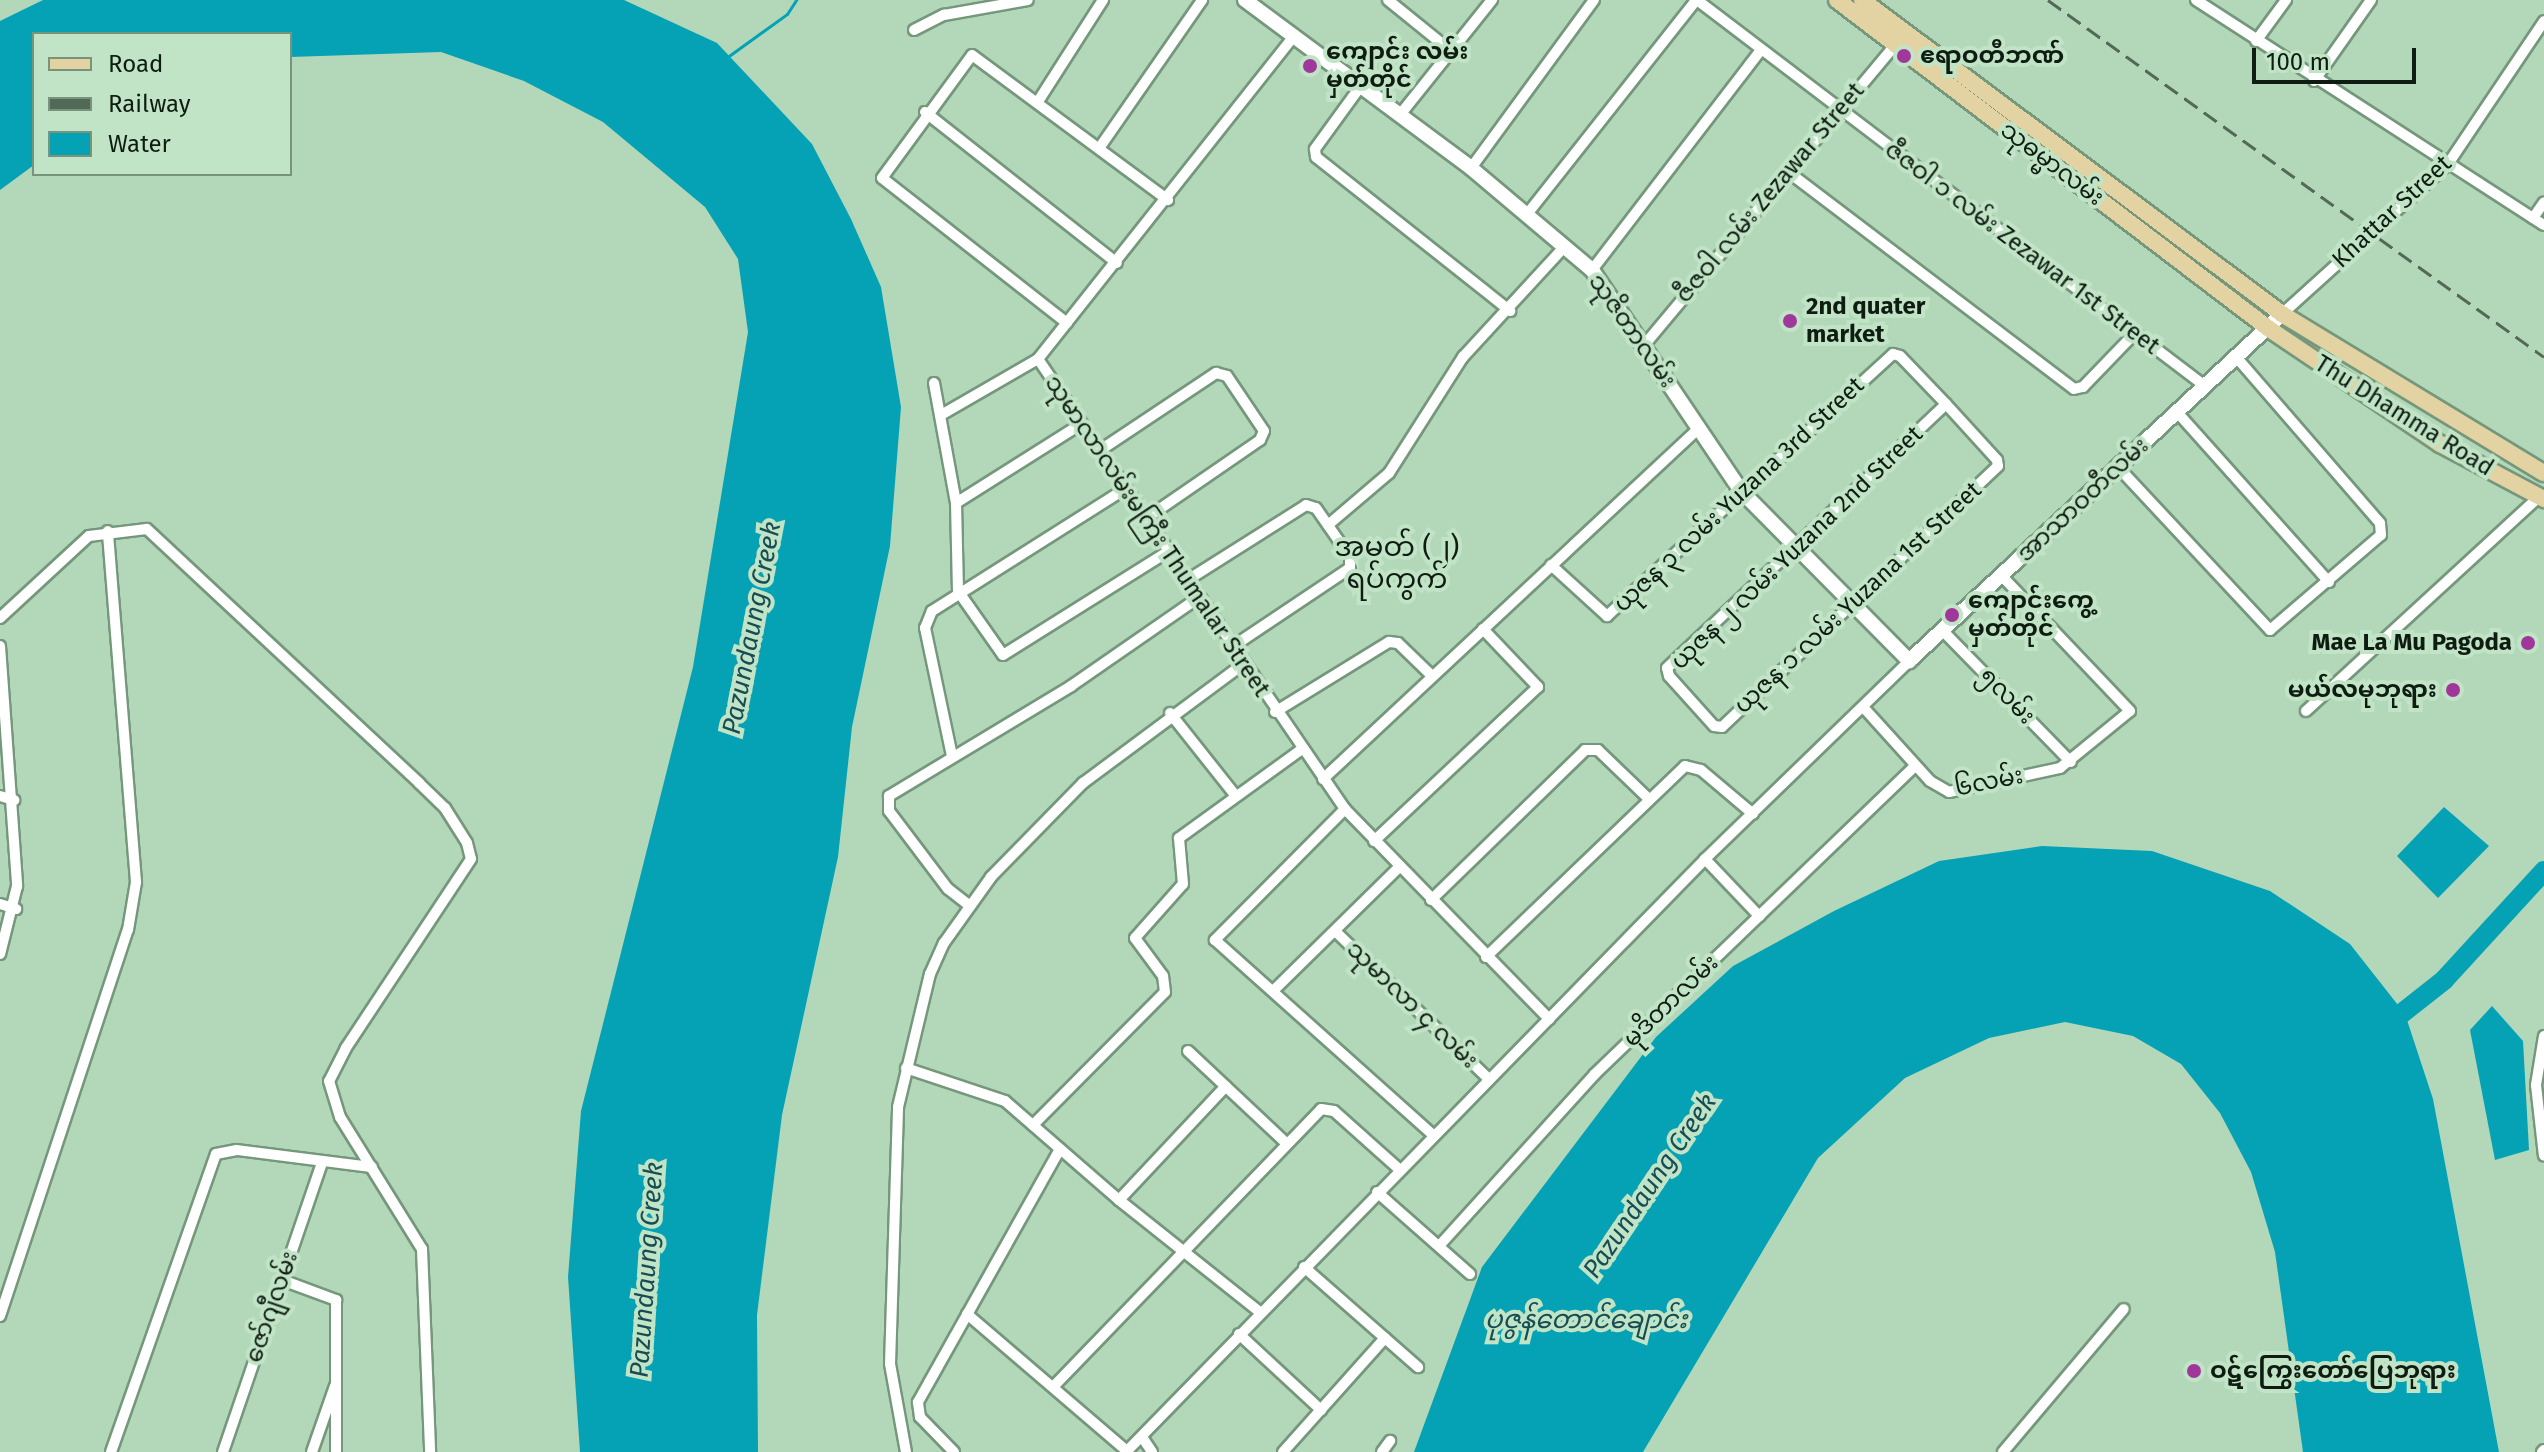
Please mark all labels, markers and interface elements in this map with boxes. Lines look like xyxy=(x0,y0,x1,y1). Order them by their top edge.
legend xyxy=(32,32,292,176)
scale bar xyxy=(2256,32,2420,82)
place label: ကျောင်း လမ်း မှတ်တိုင် xyxy=(1326,38,1468,94)
place label: ဧရာဝတီဘဏ် xyxy=(1920,42,2064,70)
marker: ဧရာဝတီဘဏ် xyxy=(1895,47,1913,65)
text: 100 m xyxy=(2266,48,2330,76)
text: Road xyxy=(108,50,163,78)
marker: ကျောင်း လမ်း မှတ်တိုင် xyxy=(1301,57,1319,75)
street label: ဇီဇဝါ လမ်း Zezawar Street xyxy=(1670,77,1870,309)
text: Railway xyxy=(108,90,191,118)
street label: သုဓမ္မာလမ်း xyxy=(1995,116,2109,212)
text: Water xyxy=(108,130,171,158)
street label: ဇီဇဝါ ၁ လမ်း Zezawar 1st Street xyxy=(1879,135,2165,361)
street label: Khattar Street xyxy=(2327,150,2457,274)
street label: သုဇိတာလမ်း xyxy=(1582,268,1682,394)
place label: 2nd quater market xyxy=(1806,293,1925,349)
marker: 2nd quater market xyxy=(1781,312,1799,330)
street label: Thu Dhamma Road xyxy=(2309,349,2499,483)
street label: သုမာလာလမ်းမကြီး Thumalar Street xyxy=(1038,370,1276,702)
street label: ယုဇန ၃ လမ်း Yuzana 3rd Street xyxy=(1608,371,1870,619)
street label: ယုဇန ၂ လမ်း Yuzana 2nd Street xyxy=(1665,420,1929,676)
street label: အာသာဝတီလမ်း xyxy=(2011,432,2155,568)
street label: ယုဇန ၁ လမ်း Yuzana 1st Street xyxy=(1729,476,1987,720)
water label: Pazundaung Creek xyxy=(716,519,788,737)
district label: အမှတ် (၂) ရပ်ကွက် xyxy=(1335,530,1459,596)
place label: ကျောင်းကွေ့ မှတ်တိုင် xyxy=(1968,587,2094,643)
marker: ကျောင်းကွေ့ မှတ်တိုင် xyxy=(1943,606,1961,624)
place label: Mae La Mu Pagoda xyxy=(2312,629,2512,657)
marker: Mae La Mu Pagoda xyxy=(2519,634,2537,652)
street label: ၅လမ်း xyxy=(1973,662,2041,730)
place label: မယ်လမုဘုရား xyxy=(2288,676,2437,704)
marker: မယ်လမုဘုရား xyxy=(2444,681,2462,699)
street label: ၆လမ်း xyxy=(1952,761,2026,803)
street label: သုမာလာ ၄ လမ်း xyxy=(1340,935,1484,1075)
street label: မုဒိတာလမ်း xyxy=(1617,949,1725,1053)
water label: Pazundaung Creek xyxy=(1577,1088,1723,1284)
water label: Pazundaung Creek xyxy=(624,1161,670,1379)
street label: ဇော်ဂျီလမ်း xyxy=(240,1248,304,1366)
water label: ပုဇွန်တောင်ချောင်း xyxy=(1485,1304,1687,1336)
place label: ဝဋ်ကြွေးတော်ပြေဘုရား xyxy=(2210,1357,2456,1385)
marker: ဝဋ်ကြွေးတော်ပြေဘုရား xyxy=(2185,1362,2203,1380)

